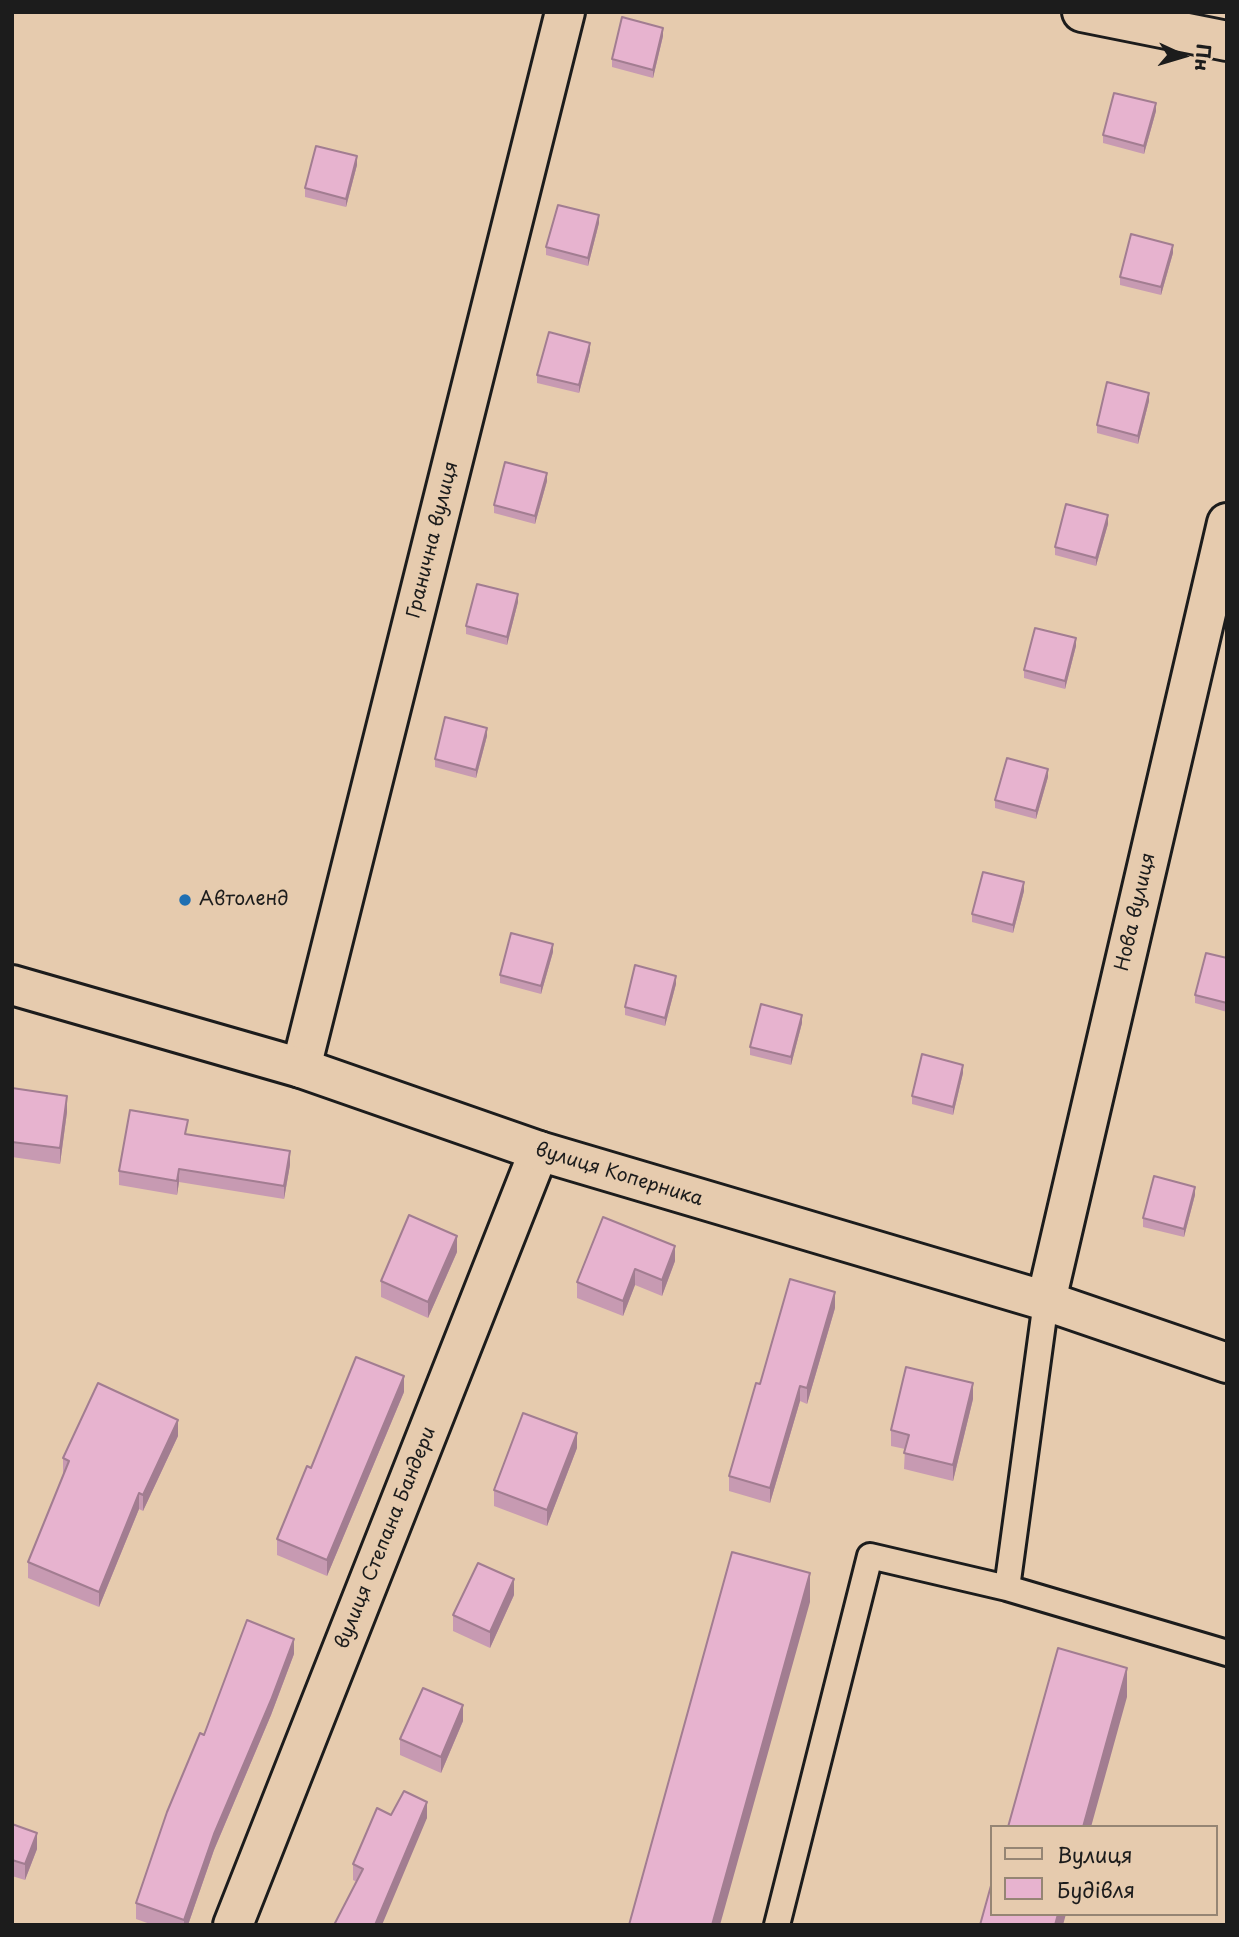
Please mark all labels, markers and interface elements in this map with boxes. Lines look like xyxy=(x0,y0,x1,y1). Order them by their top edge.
north arrow xyxy=(1148,21,1218,91)
text: Пн xyxy=(1189,43,1219,72)
street label: Гранична вулиця xyxy=(403,459,463,621)
street label: Нова вулиця xyxy=(1111,851,1161,973)
place label: Автоленд xyxy=(199,889,289,911)
marker: Автоленд xyxy=(177,892,193,908)
street label: вулиця Коперника xyxy=(532,1139,706,1211)
street label: вулиця Степана Бандери xyxy=(331,1424,441,1652)
legend xyxy=(990,1825,1218,1916)
text: Вулиця xyxy=(1057,1838,1133,1870)
text: Будівля xyxy=(1057,1873,1135,1905)

